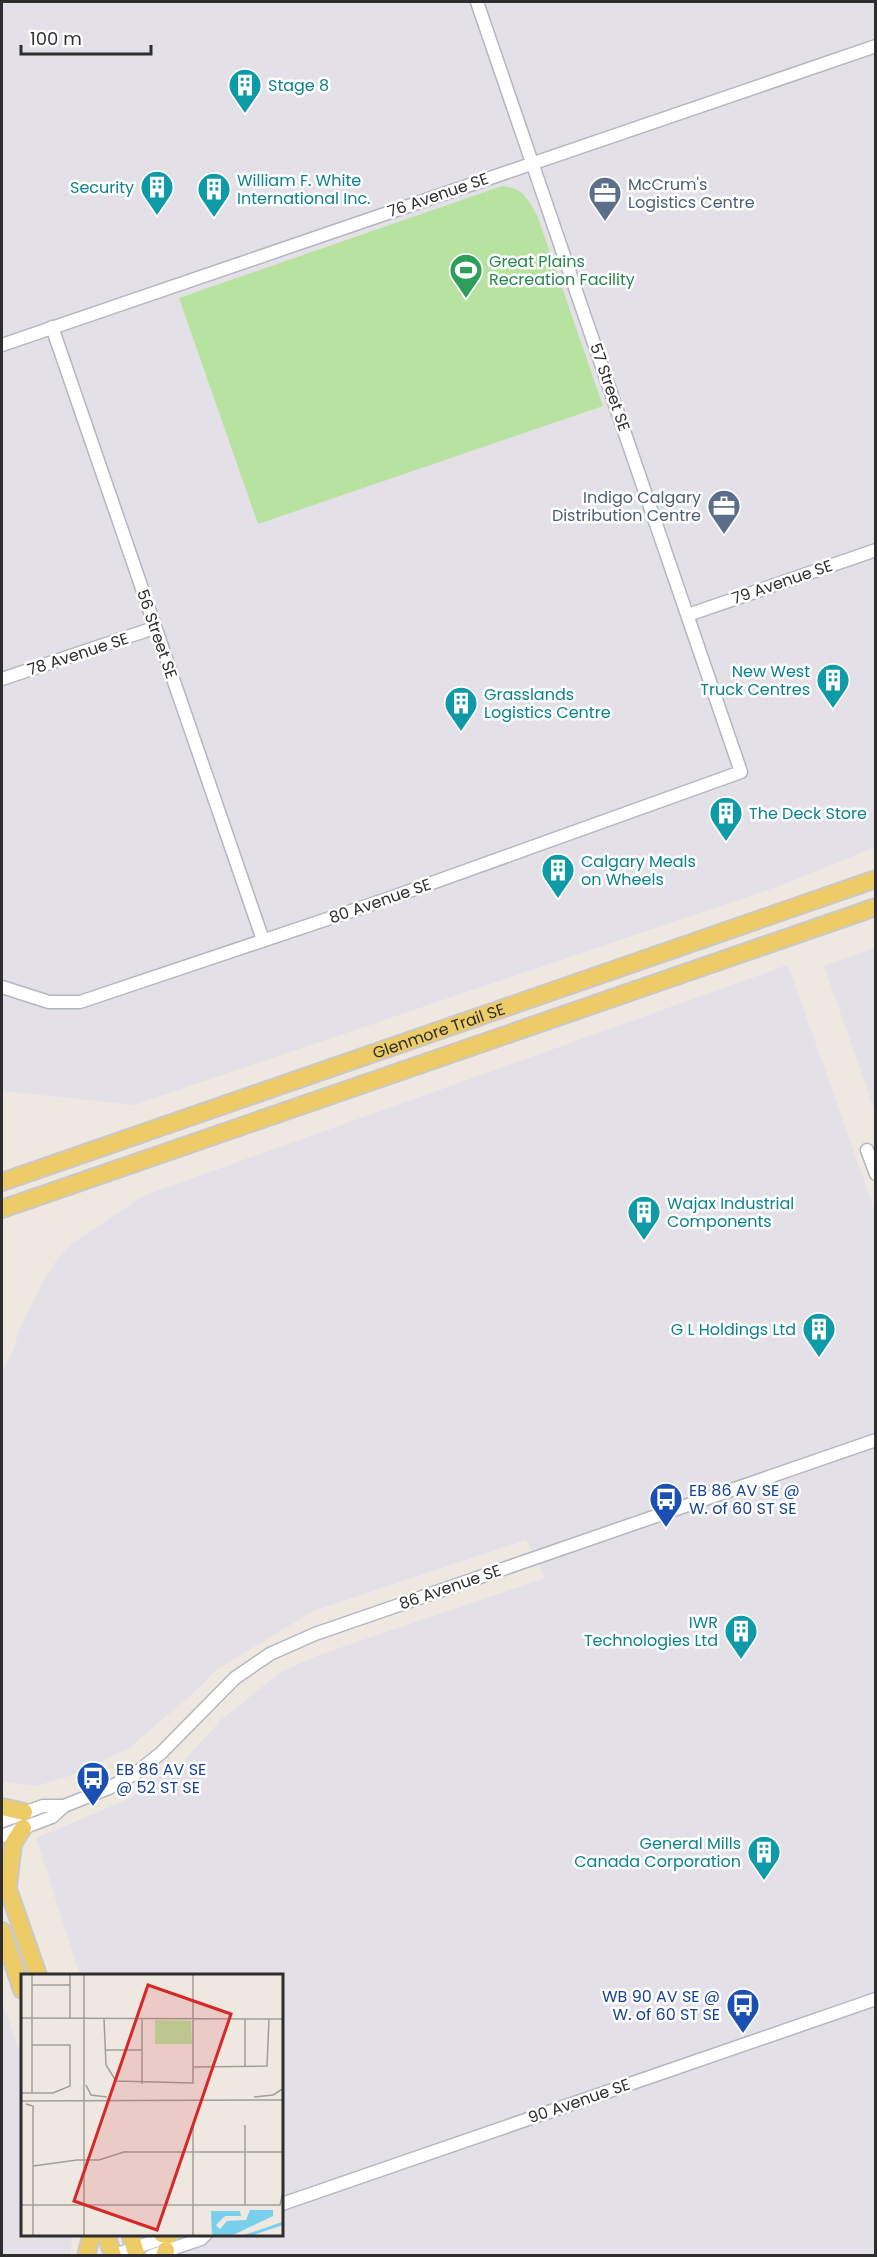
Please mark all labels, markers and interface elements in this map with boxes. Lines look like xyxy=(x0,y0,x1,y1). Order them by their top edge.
scale bar xyxy=(21,18,152,56)
text: 100 m xyxy=(30,26,82,51)
building icon: Stage 8 xyxy=(227,67,263,114)
place label: Stage 8 xyxy=(268,74,329,97)
street label: 76 Avenue SE xyxy=(385,167,491,223)
building icon: Security xyxy=(139,169,175,216)
place label: William F. White International Inc. xyxy=(237,169,370,210)
building icon: William F. White International Inc. xyxy=(196,171,232,218)
place label: McCrum's Logistics Centre xyxy=(628,173,755,214)
office icon: McCrum's Logistics Centre xyxy=(587,175,623,222)
place label: Security xyxy=(70,176,134,199)
place label: Great Plains Recreation Facility xyxy=(489,250,635,291)
sports icon: Great Plains Recreation Facility xyxy=(448,252,484,299)
street label: 57 Street SE xyxy=(584,340,636,434)
place label: Indigo Calgary Distribution Centre xyxy=(552,486,701,527)
office icon: Indigo Calgary Distribution Centre xyxy=(706,488,742,535)
street label: 79 Avenue SE xyxy=(729,554,835,610)
street label: 56 Street SE xyxy=(131,586,183,682)
street label: 78 Avenue SE xyxy=(24,627,132,681)
place label: New West Truck Centres xyxy=(700,660,810,701)
building icon: New West Truck Centres xyxy=(815,662,851,709)
place label: Grasslands Logistics Centre xyxy=(484,683,611,724)
building icon: Grasslands Logistics Centre xyxy=(443,685,479,732)
building icon: The Deck Store xyxy=(708,795,744,842)
place label: The Deck Store xyxy=(749,802,867,825)
place label: Calgary Meals on Wheels xyxy=(581,850,696,891)
building icon: Calgary Meals on Wheels xyxy=(540,852,576,899)
street label: 80 Avenue SE xyxy=(326,873,434,929)
street label: Glenmore Trail SE xyxy=(369,997,508,1064)
place label: Wajax Industrial Components xyxy=(667,1192,794,1233)
building icon: Wajax Industrial Components xyxy=(626,1194,662,1241)
building icon: G L Holdings Ltd xyxy=(801,1311,837,1358)
place label: G L Holdings Ltd xyxy=(671,1318,796,1341)
place label: EB 86 AV SE @ W. of 60 ST SE xyxy=(689,1479,800,1520)
bus stop icon: EB 86 AV SE @ W. of 60 ST SE xyxy=(648,1481,684,1528)
street label: 86 Avenue SE xyxy=(396,1559,504,1615)
place label: IWR Technologies Ltd xyxy=(584,1611,718,1652)
building icon: IWR Technologies Ltd xyxy=(723,1613,759,1660)
place label: EB 86 AV SE @ 52 ST SE xyxy=(116,1758,206,1799)
bus stop icon: EB 86 AV SE @ 52 ST SE xyxy=(75,1760,111,1807)
place label: General Mills Canada Corporation xyxy=(574,1832,741,1873)
building icon: General Mills Canada Corporation xyxy=(746,1834,782,1881)
inset map xyxy=(21,1974,284,2236)
place label: WB 90 AV SE @ W. of 60 ST SE xyxy=(602,1985,720,2026)
bus stop icon: WB 90 AV SE @ W. of 60 ST SE xyxy=(725,1987,761,2034)
street label: 90 Avenue SE xyxy=(525,2073,633,2129)

